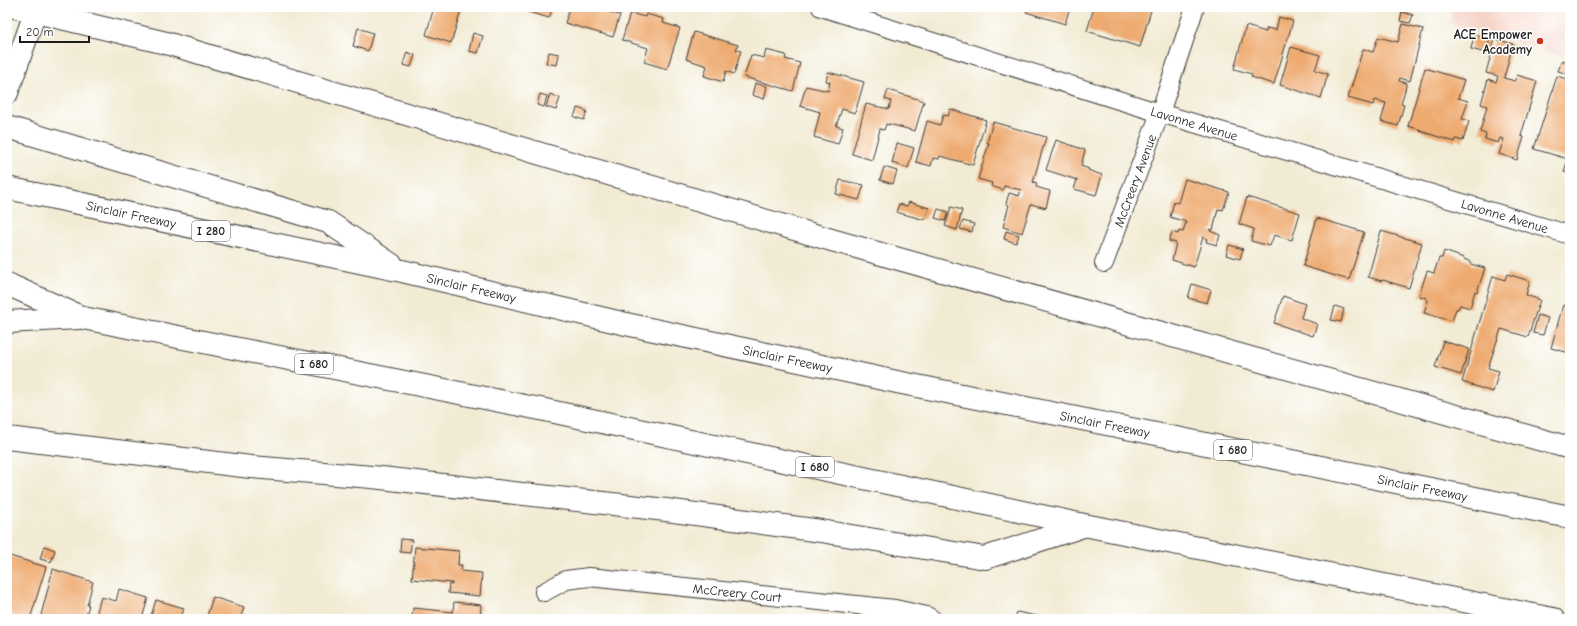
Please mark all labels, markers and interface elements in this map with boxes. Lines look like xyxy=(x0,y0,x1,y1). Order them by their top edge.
scale bar xyxy=(20,18,89,44)
text: 20 m xyxy=(26,25,54,39)
place label: ACE Empower Academy xyxy=(1454,27,1533,57)
marker: ACE Empower Academy xyxy=(1535,36,1545,46)
street label: Lavonne Avenue xyxy=(1149,103,1240,143)
street label: McCreery Avenue xyxy=(1111,132,1159,229)
street label: Lavonne Avenue xyxy=(1460,196,1551,236)
street label: Sinclair Freeway xyxy=(85,197,178,231)
road number: I 280 xyxy=(192,221,230,241)
street label: Sinclair Freeway xyxy=(425,270,518,305)
street label: Sinclair Freeway xyxy=(741,342,834,375)
road number: I 680 xyxy=(295,354,333,374)
street label: Sinclair Freeway xyxy=(1059,407,1151,440)
road number: I 680 xyxy=(1214,440,1252,460)
road number: I 680 xyxy=(796,457,834,477)
street label: Sinclair Freeway xyxy=(1376,471,1469,504)
street label: McCreery Court xyxy=(692,580,783,605)

